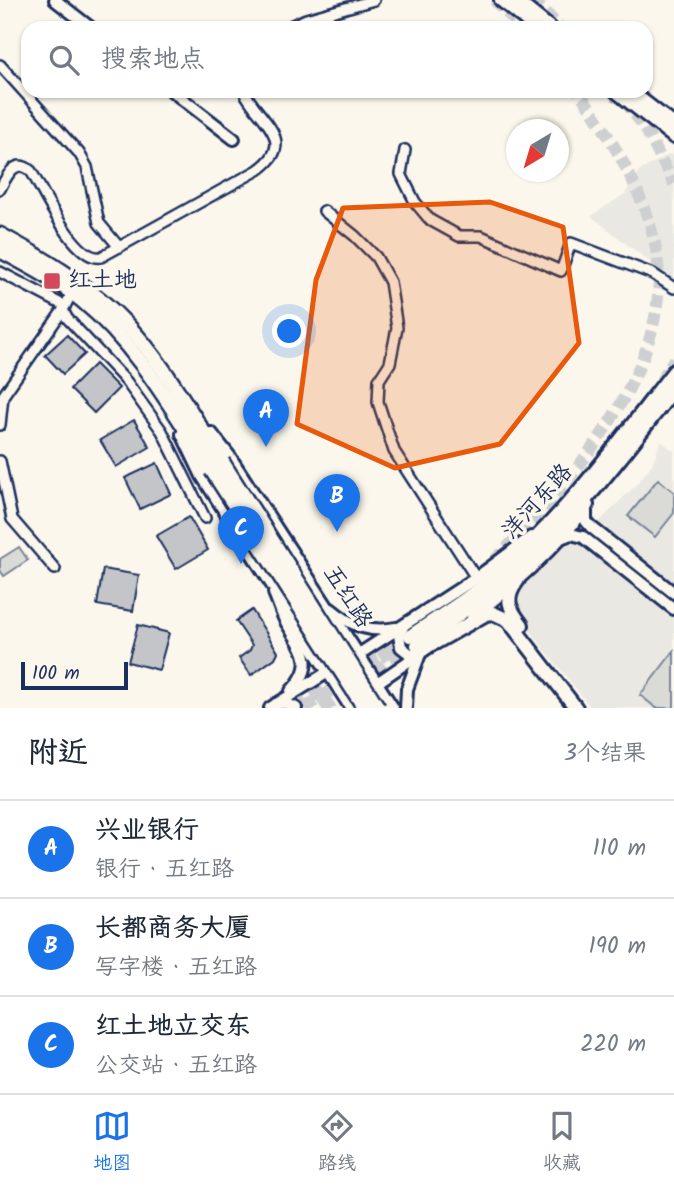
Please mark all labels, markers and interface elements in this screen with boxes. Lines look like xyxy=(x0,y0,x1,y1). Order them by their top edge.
search box xyxy=(21,21,653,98)
text: 搜索地点 xyxy=(101,39,205,81)
icon: search xyxy=(45,41,83,79)
north arrow xyxy=(506,119,569,182)
place label: 红土地 xyxy=(68,263,137,299)
marker: 红土地 xyxy=(42,271,62,291)
your location xyxy=(272,314,306,348)
pin: A xyxy=(243,389,289,447)
street label: 洋河东路 xyxy=(494,456,582,548)
pin: B xyxy=(314,474,360,532)
pin: C xyxy=(218,506,264,564)
street label: 五红路 xyxy=(313,558,381,636)
scale bar xyxy=(21,659,128,691)
text: 100 m xyxy=(32,659,80,689)
text: 附近 xyxy=(28,730,88,778)
text: 3个结果 xyxy=(564,736,646,772)
text: 兴业银行 xyxy=(95,810,199,852)
text: A xyxy=(44,831,58,867)
text: 110 m xyxy=(593,831,646,867)
text: 银行 · 五红路 xyxy=(95,852,234,888)
text: 长都商务大厦 xyxy=(95,908,251,950)
text: B xyxy=(44,929,58,965)
text: 190 m xyxy=(589,929,646,965)
text: 写字楼 · 五红路 xyxy=(95,950,257,986)
text: 红土地立交东 xyxy=(95,1006,251,1048)
text: C xyxy=(44,1027,58,1063)
text: 220 m xyxy=(580,1027,646,1063)
text: 公交站 · 五红路 xyxy=(95,1048,257,1084)
tab: 地图 xyxy=(93,1107,131,1179)
tab: 路线 xyxy=(318,1107,356,1179)
tab: 收藏 xyxy=(543,1107,581,1179)

